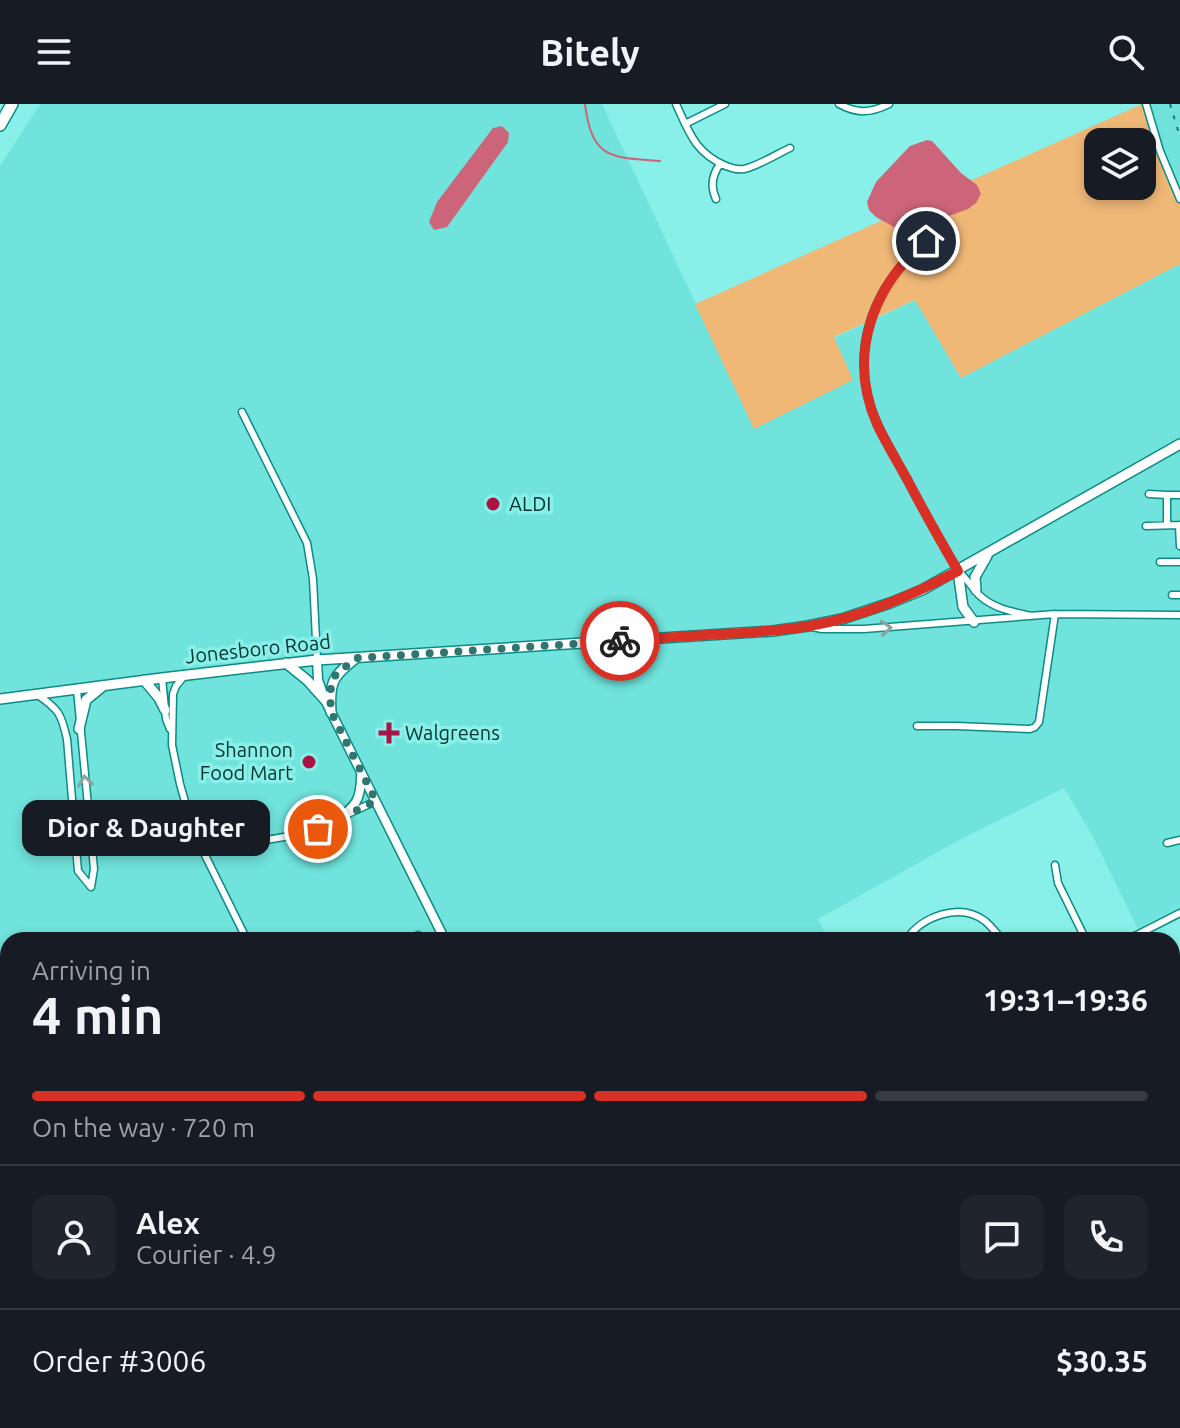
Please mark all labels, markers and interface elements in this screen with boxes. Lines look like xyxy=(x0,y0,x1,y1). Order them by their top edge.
icon: menu xyxy=(32,30,76,74)
icon: search xyxy=(1104,30,1148,74)
text: Bitely xyxy=(540,32,640,73)
map controls xyxy=(1084,128,1156,200)
button: layers xyxy=(1084,128,1156,200)
pin xyxy=(892,207,960,275)
icon: home xyxy=(904,219,948,263)
place label: ALDI xyxy=(509,492,551,515)
marker: ALDI xyxy=(484,495,502,513)
courier xyxy=(580,601,660,681)
icon: bike xyxy=(598,619,642,663)
one-way arrow xyxy=(880,620,893,637)
street label: Jonesboro Road xyxy=(184,629,332,668)
place label: Walgreens xyxy=(405,721,500,744)
marker: Walgreens xyxy=(380,724,398,742)
place label: Shannon Food Mart xyxy=(200,738,293,784)
marker: Shannon Food Mart xyxy=(300,753,318,771)
one-way arrow xyxy=(77,774,94,787)
pin xyxy=(284,795,352,863)
callout: Dior & Daughter xyxy=(22,801,270,857)
icon: bag xyxy=(296,807,340,851)
text: Dior & Daughter xyxy=(47,813,245,842)
text: Arriving in xyxy=(32,956,151,985)
text: 19:31–19:36 xyxy=(983,983,1148,1017)
text: 4 min xyxy=(32,986,163,1044)
text: On the way · 720 m xyxy=(32,1113,255,1142)
button: person xyxy=(32,1195,116,1279)
button: chat xyxy=(960,1195,1044,1279)
button: phone xyxy=(1064,1195,1148,1279)
text: Alex xyxy=(136,1206,200,1240)
text: Courier · 4.9 xyxy=(136,1240,276,1269)
text: Order #3006 xyxy=(32,1344,206,1378)
text: $30.35 xyxy=(1056,1344,1148,1378)

